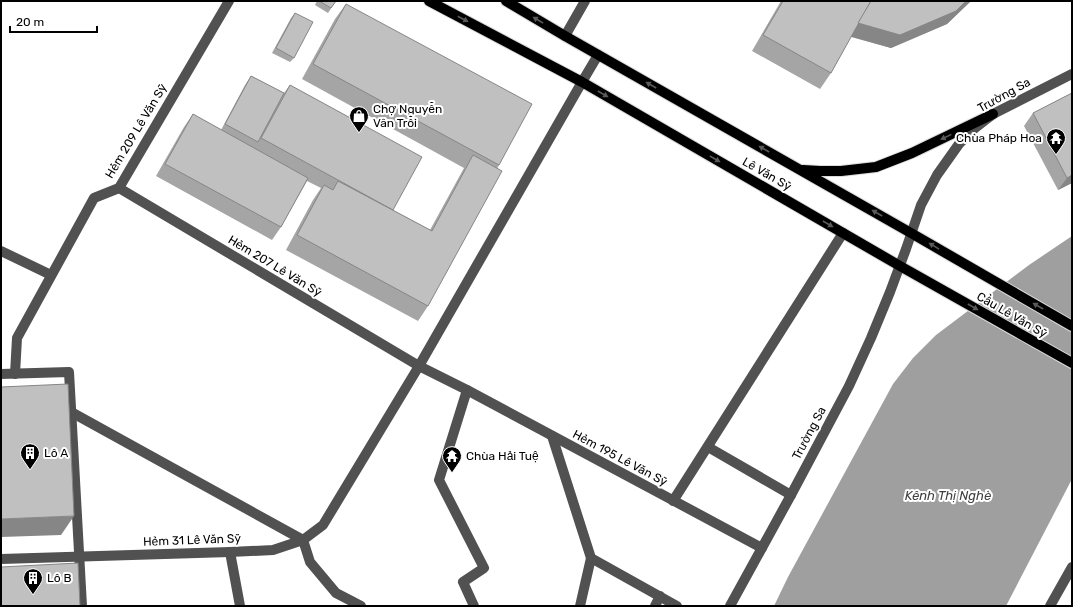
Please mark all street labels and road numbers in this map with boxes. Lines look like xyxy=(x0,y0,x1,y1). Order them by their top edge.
street label: Trường Sa xyxy=(975,75,1033,115)
street label: Hẻm 209 Lê Văn Sỹ xyxy=(102,81,170,181)
street label: Lê Văn Sỹ xyxy=(740,154,794,194)
street label: Hẻm 207 Lê Văn Sỹ xyxy=(226,233,325,300)
street label: Cầu Lê Văn Sỹ xyxy=(974,289,1050,341)
street label: Trường Sa xyxy=(789,404,829,462)
street label: Hẻm 195 Lê Văn Sỹ xyxy=(570,427,670,489)
street label: Hẻm 31 Lê Văn Sỹ xyxy=(143,531,242,549)

